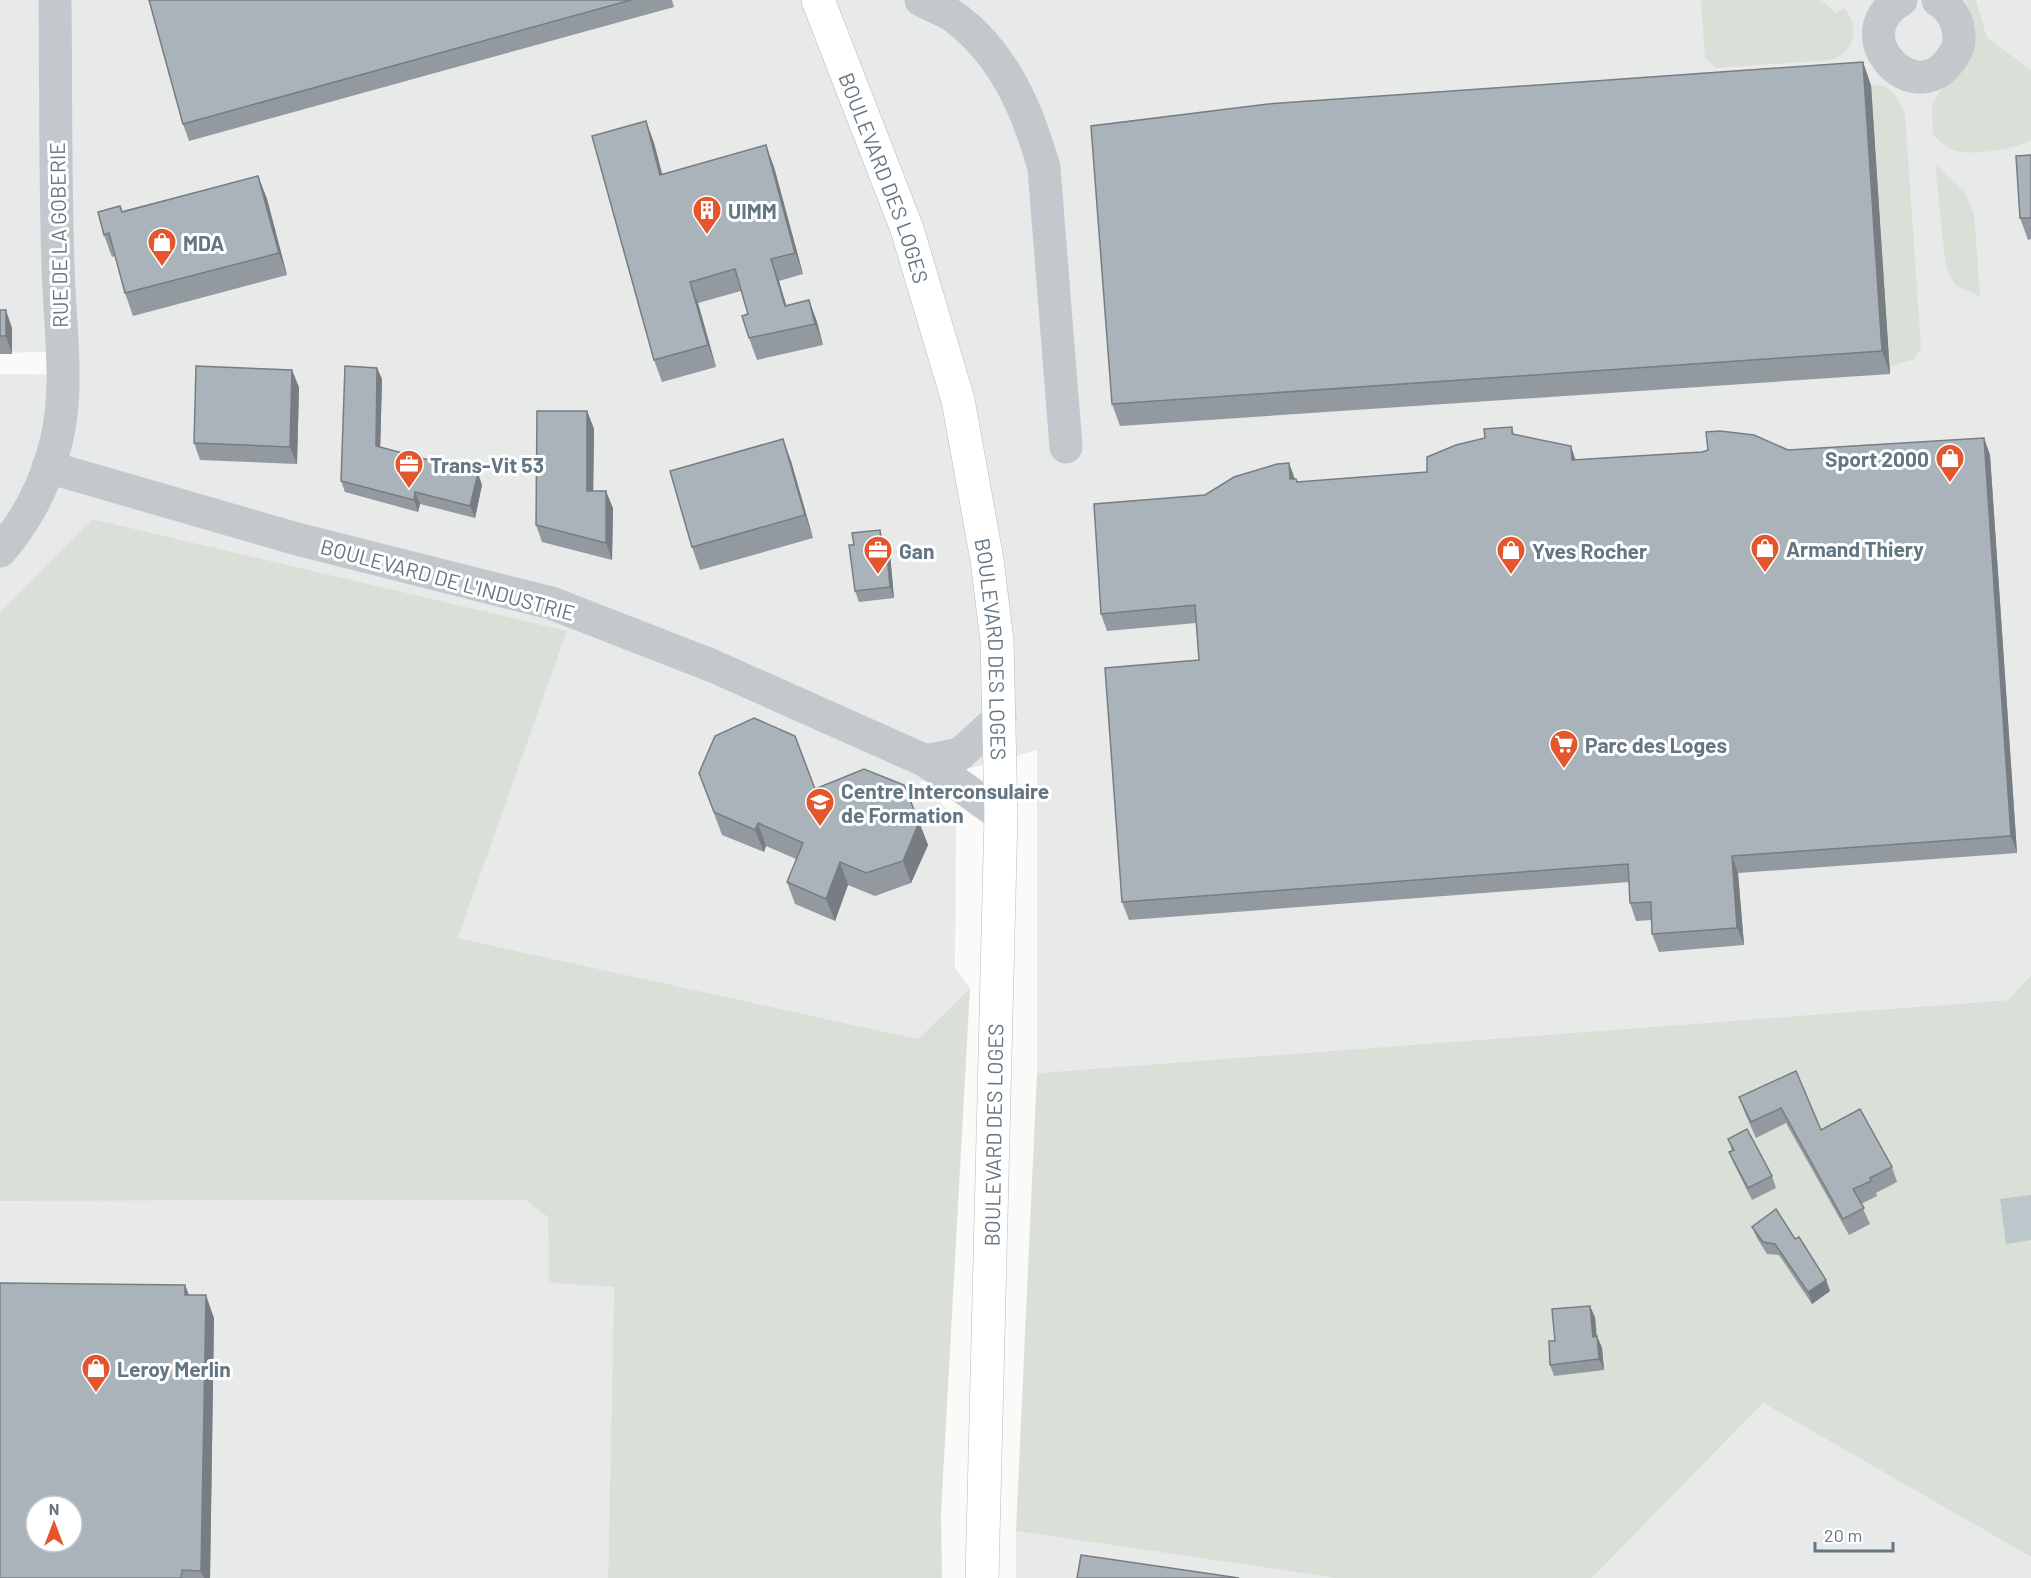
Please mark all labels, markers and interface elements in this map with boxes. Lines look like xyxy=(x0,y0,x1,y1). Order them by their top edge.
street label: BOULEVARD DES LOGES xyxy=(835,69,935,286)
street label: RUE DE LA GOBERIE xyxy=(44,142,72,328)
building icon: UIMM xyxy=(691,194,723,236)
place label: UIMM xyxy=(728,198,777,223)
shop icon: MDA xyxy=(146,226,178,268)
place label: MDA xyxy=(183,230,224,255)
shop icon: Sport 2000 xyxy=(1934,442,1966,484)
place label: Sport 2000 xyxy=(1825,446,1929,471)
office icon: Trans-Vit 53 xyxy=(393,448,425,490)
place label: Trans-Vit 53 xyxy=(430,452,544,477)
shop icon: Armand Thiery xyxy=(1749,532,1781,574)
street label: BOULEVARD DE L'INDUSTRIE xyxy=(318,533,578,625)
office icon: Gan xyxy=(862,534,894,576)
shop icon: Yves Rocher xyxy=(1495,534,1527,576)
street label: BOULEVARD DES LOGES xyxy=(971,536,1012,760)
place label: Armand Thiery xyxy=(1786,536,1924,561)
place label: Gan xyxy=(899,538,934,563)
place label: Yves Rocher xyxy=(1532,538,1647,563)
supermarket icon: Parc des Loges xyxy=(1548,728,1580,770)
place label: Parc des Loges xyxy=(1585,732,1727,757)
place label: Centre Interconsulaire de Formation xyxy=(841,778,1049,827)
school or university icon: Centre Interconsulaire de Formation xyxy=(804,786,836,828)
street label: BOULEVARD DES LOGES xyxy=(979,1023,1007,1247)
shop icon: Leroy Merlin xyxy=(80,1352,112,1394)
place label: Leroy Merlin xyxy=(117,1356,231,1381)
north arrow xyxy=(24,1494,84,1554)
text: N xyxy=(49,1499,59,1518)
scale bar xyxy=(1815,1515,1893,1553)
text: 20 m xyxy=(1824,1524,1862,1546)

